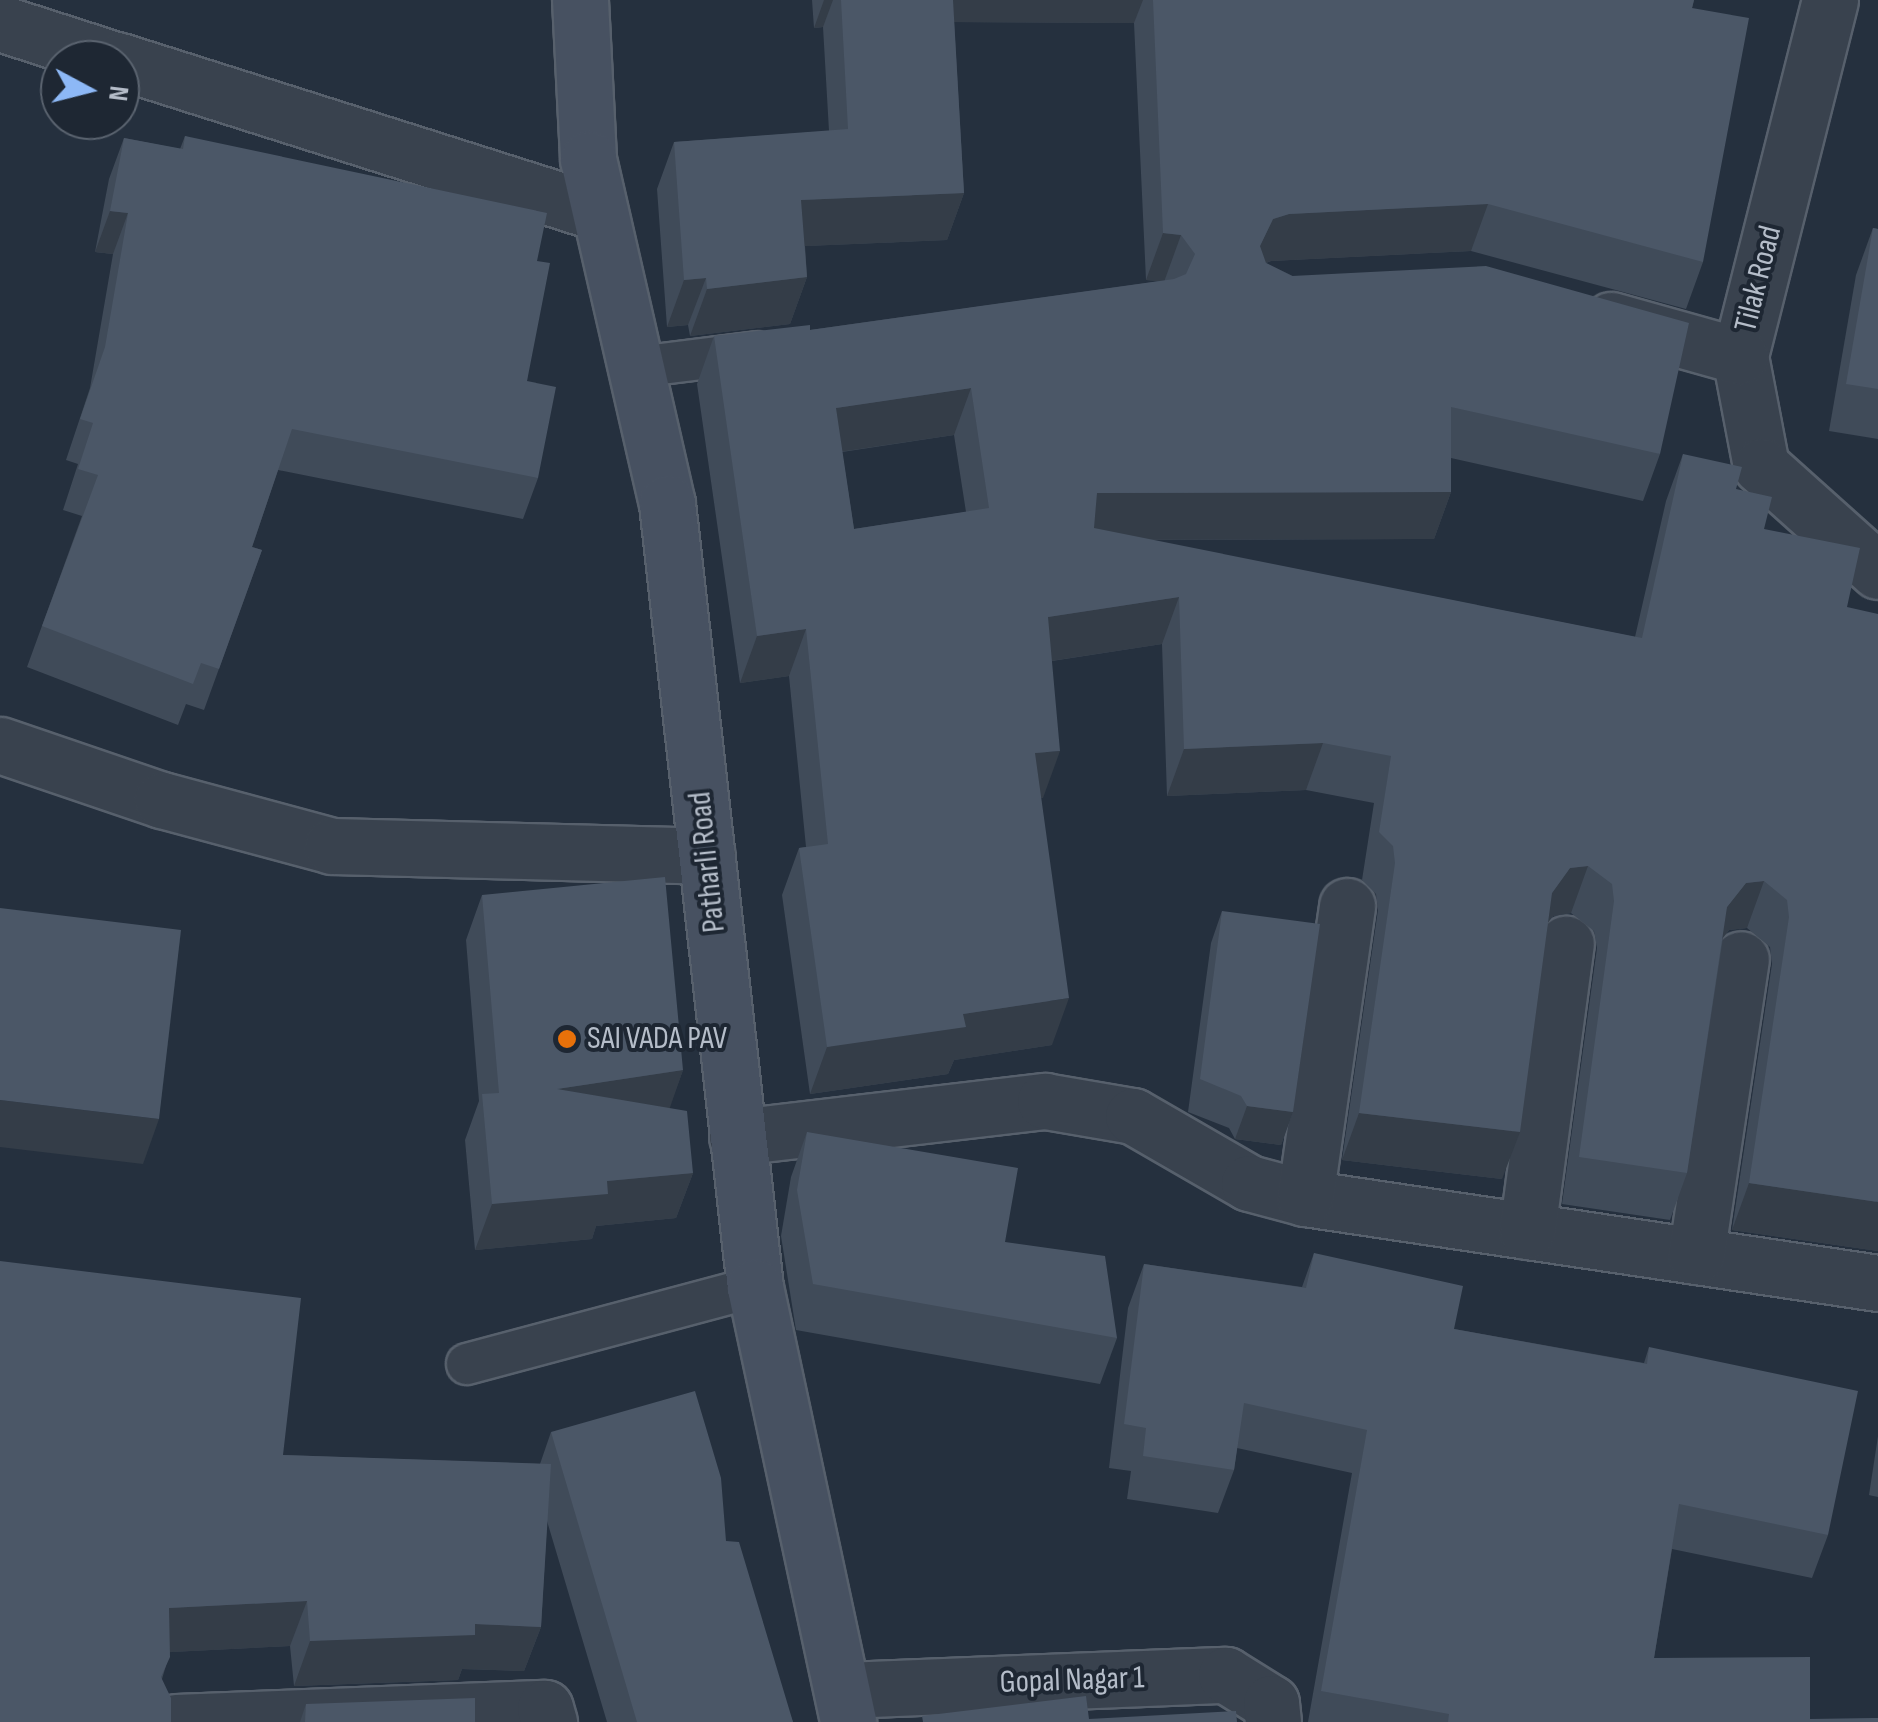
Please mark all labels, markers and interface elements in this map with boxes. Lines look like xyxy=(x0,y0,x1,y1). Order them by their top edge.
north arrow xyxy=(40,40,140,140)
text: N xyxy=(101,84,136,103)
street label: Tilak Road xyxy=(1727,222,1791,336)
street label: Patharli Road xyxy=(682,790,734,934)
place label: SAI VADA PAV xyxy=(587,1020,727,1058)
marker: SAI VADA PAV xyxy=(556,1028,578,1050)
street label: Gopal Nagar 1 xyxy=(999,1659,1145,1703)

